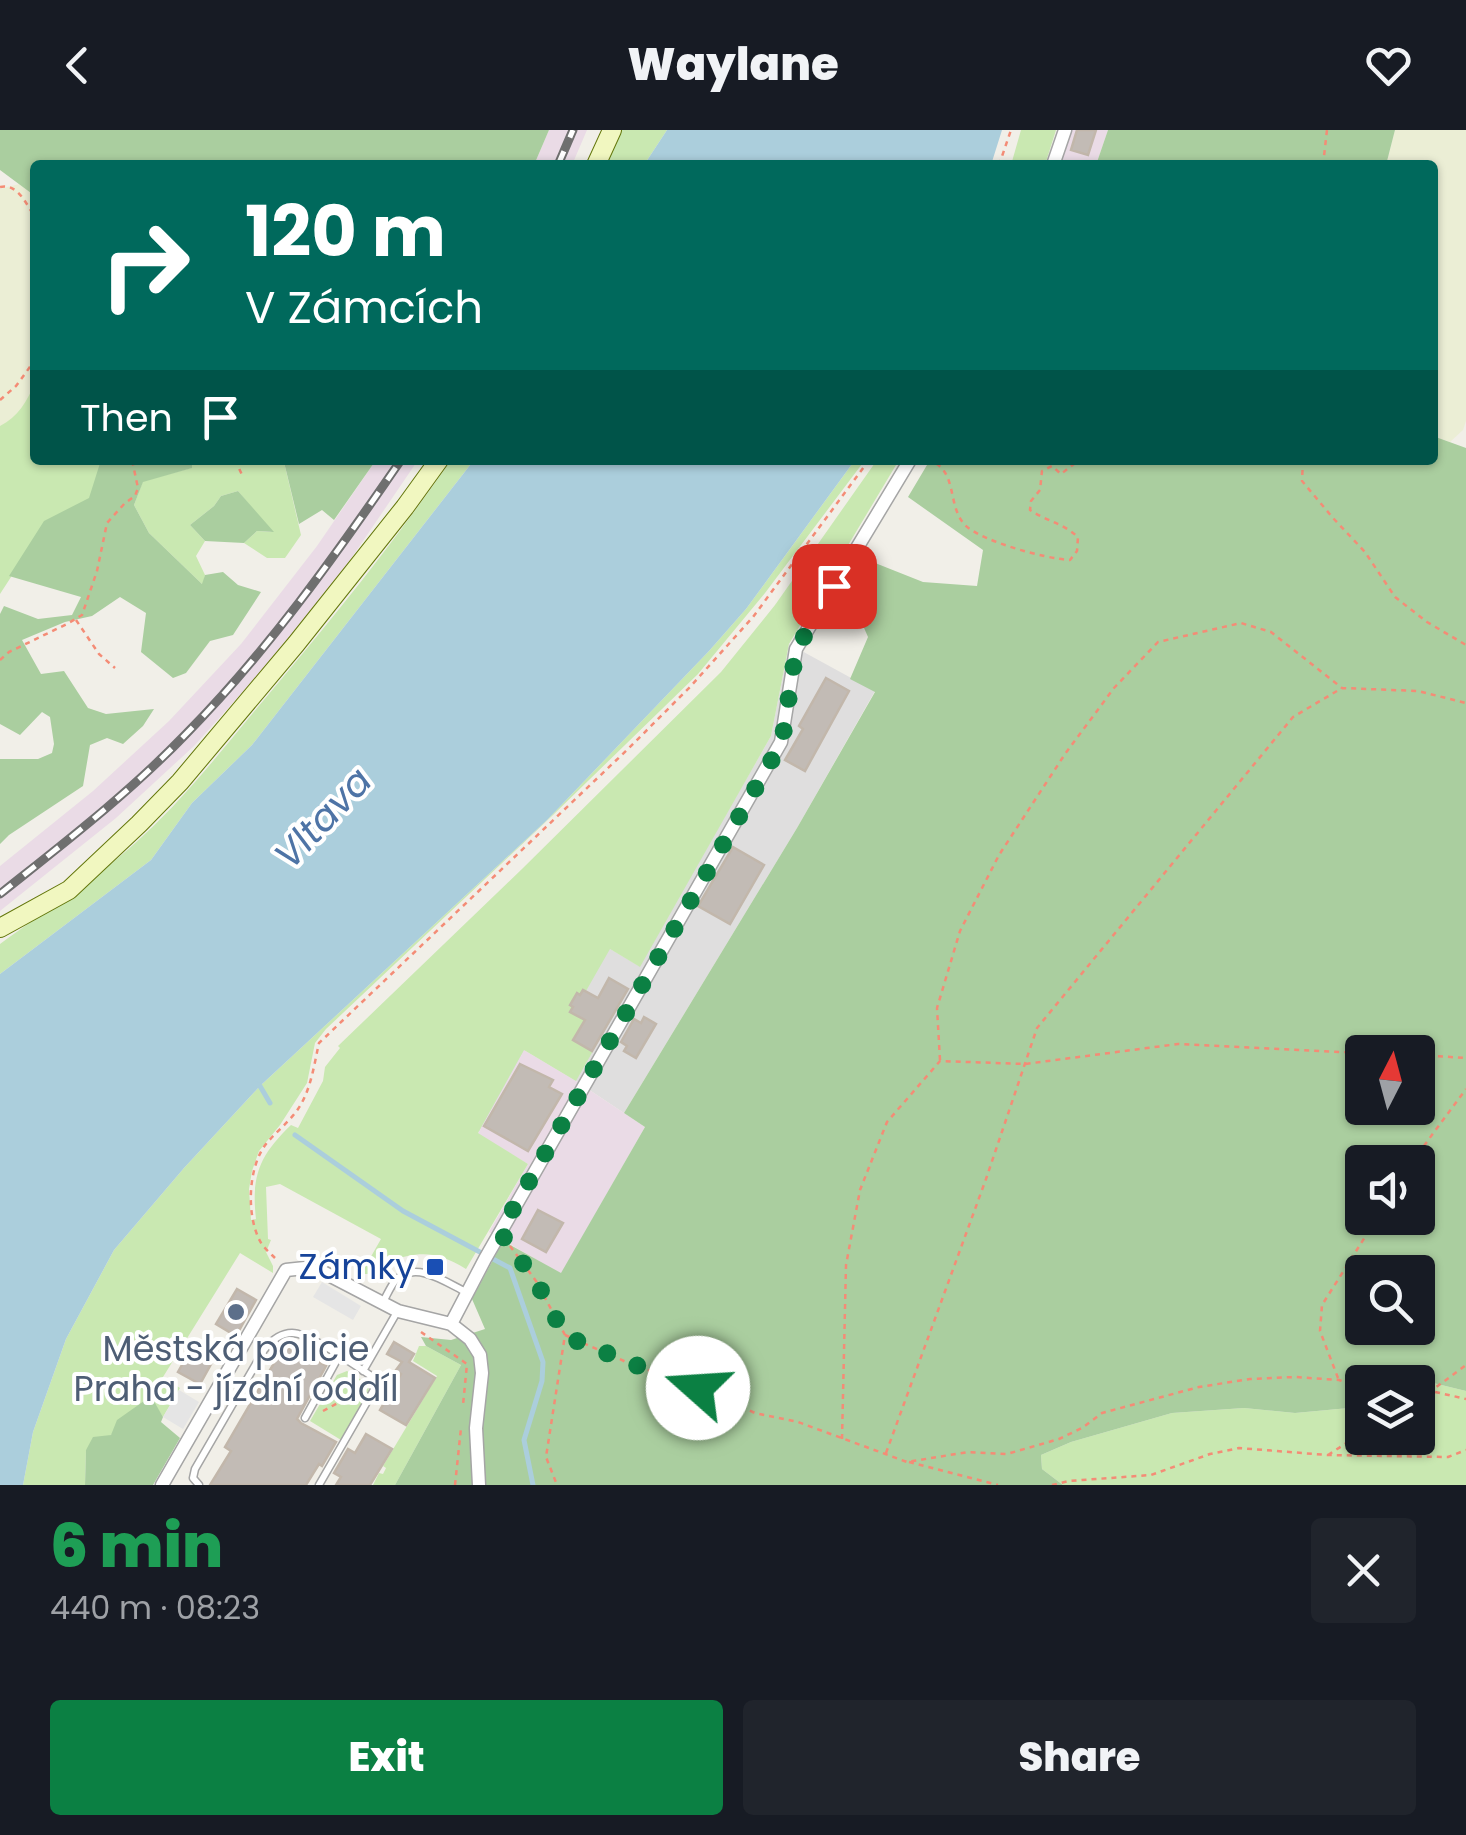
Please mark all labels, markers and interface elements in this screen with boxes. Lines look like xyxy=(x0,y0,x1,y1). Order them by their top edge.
text: Waylane xyxy=(627,33,839,96)
icon: back xyxy=(50,38,105,93)
icon: heart xyxy=(1361,38,1416,93)
text: 120 m xyxy=(245,182,446,281)
icon: right xyxy=(80,200,210,330)
text: V Zámcích xyxy=(245,276,483,339)
icon: arrive xyxy=(193,390,248,445)
text: Then xyxy=(80,391,173,444)
pin xyxy=(792,544,877,629)
icon: arrive xyxy=(807,559,862,614)
water label: Vltava xyxy=(262,755,383,880)
north arrow xyxy=(1345,1035,1435,1125)
map controls xyxy=(1345,1035,1435,1455)
button: sound xyxy=(1345,1145,1435,1235)
place label: Zámky xyxy=(299,1242,415,1291)
button: search xyxy=(1345,1255,1435,1345)
marker: Zámky xyxy=(424,1256,446,1278)
marker: Městská policie Praha - jízdní oddíl xyxy=(225,1301,247,1323)
place label: Městská policie Praha - jízdní oddíl xyxy=(73,1324,399,1413)
position arrow xyxy=(646,1336,750,1440)
button: layers xyxy=(1345,1365,1435,1455)
text: 6 min xyxy=(50,1504,223,1588)
button: close xyxy=(1311,1518,1416,1623)
text: 440 m · 08:23 xyxy=(50,1585,260,1630)
button: Exit xyxy=(50,1700,723,1815)
button: Share xyxy=(743,1700,1416,1815)

